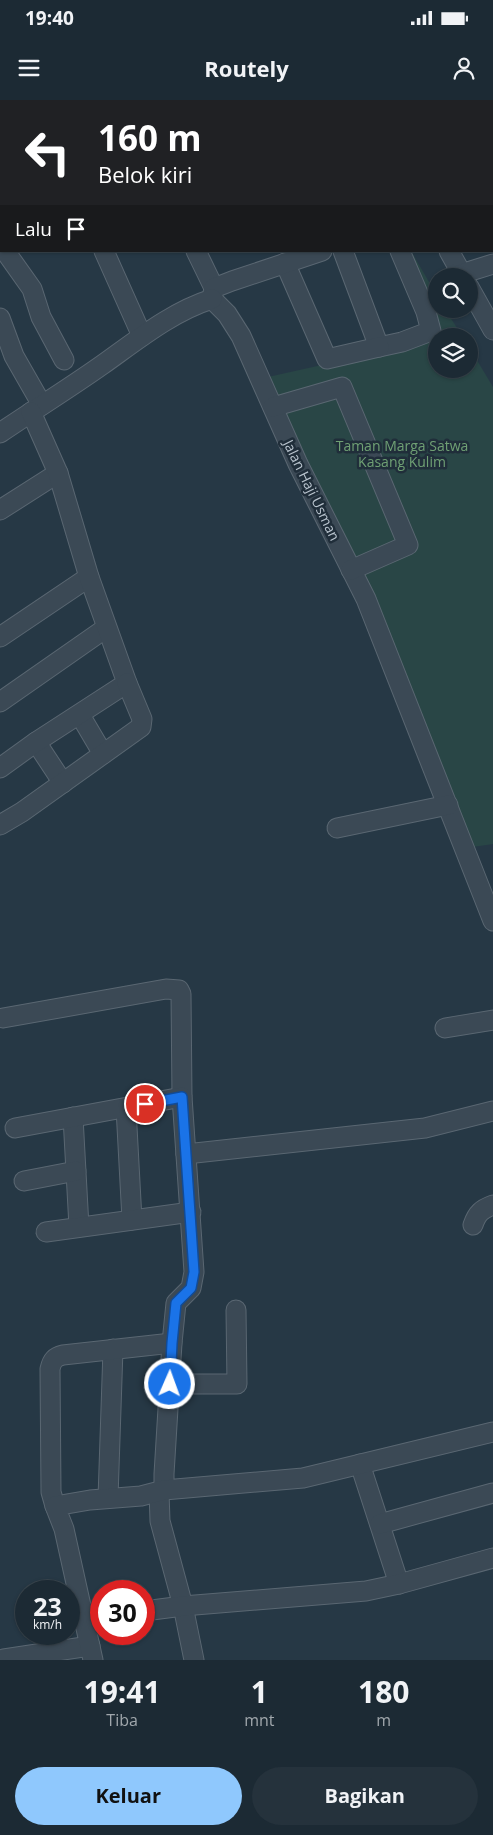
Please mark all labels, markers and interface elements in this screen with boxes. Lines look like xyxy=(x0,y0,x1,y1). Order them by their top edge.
text: 19:40 xyxy=(25,5,74,31)
text: Routely xyxy=(204,53,289,83)
icon: menu xyxy=(15,54,43,82)
icon: person xyxy=(450,54,478,82)
text: 160 m xyxy=(98,114,202,161)
icon: left xyxy=(15,120,80,185)
text: Belok kiri xyxy=(98,159,192,189)
icon: arrive xyxy=(62,215,90,243)
text: Lalu xyxy=(15,216,52,242)
map controls xyxy=(428,268,478,378)
button: search xyxy=(428,268,478,318)
button: layers xyxy=(428,328,478,378)
street label: Jalan Haji Usman xyxy=(278,435,345,544)
park label: Taman Marga Satwa Kasang Kulim xyxy=(336,436,468,471)
pin xyxy=(124,1083,166,1125)
icon: arrive xyxy=(131,1090,159,1118)
position arrow xyxy=(143,1357,195,1409)
speed limit sign: 30 xyxy=(90,1580,155,1645)
text: 23 xyxy=(33,1589,62,1623)
text: km/h xyxy=(33,1616,62,1633)
text: 19:41 xyxy=(84,1671,161,1712)
text: 1 xyxy=(251,1671,268,1712)
text: 180 xyxy=(358,1671,409,1712)
text: Tiba xyxy=(106,1709,138,1731)
text: mnt xyxy=(244,1709,275,1731)
text: m xyxy=(376,1709,391,1731)
button: Keluar xyxy=(15,1767,242,1825)
button: Bagikan xyxy=(252,1767,478,1825)

